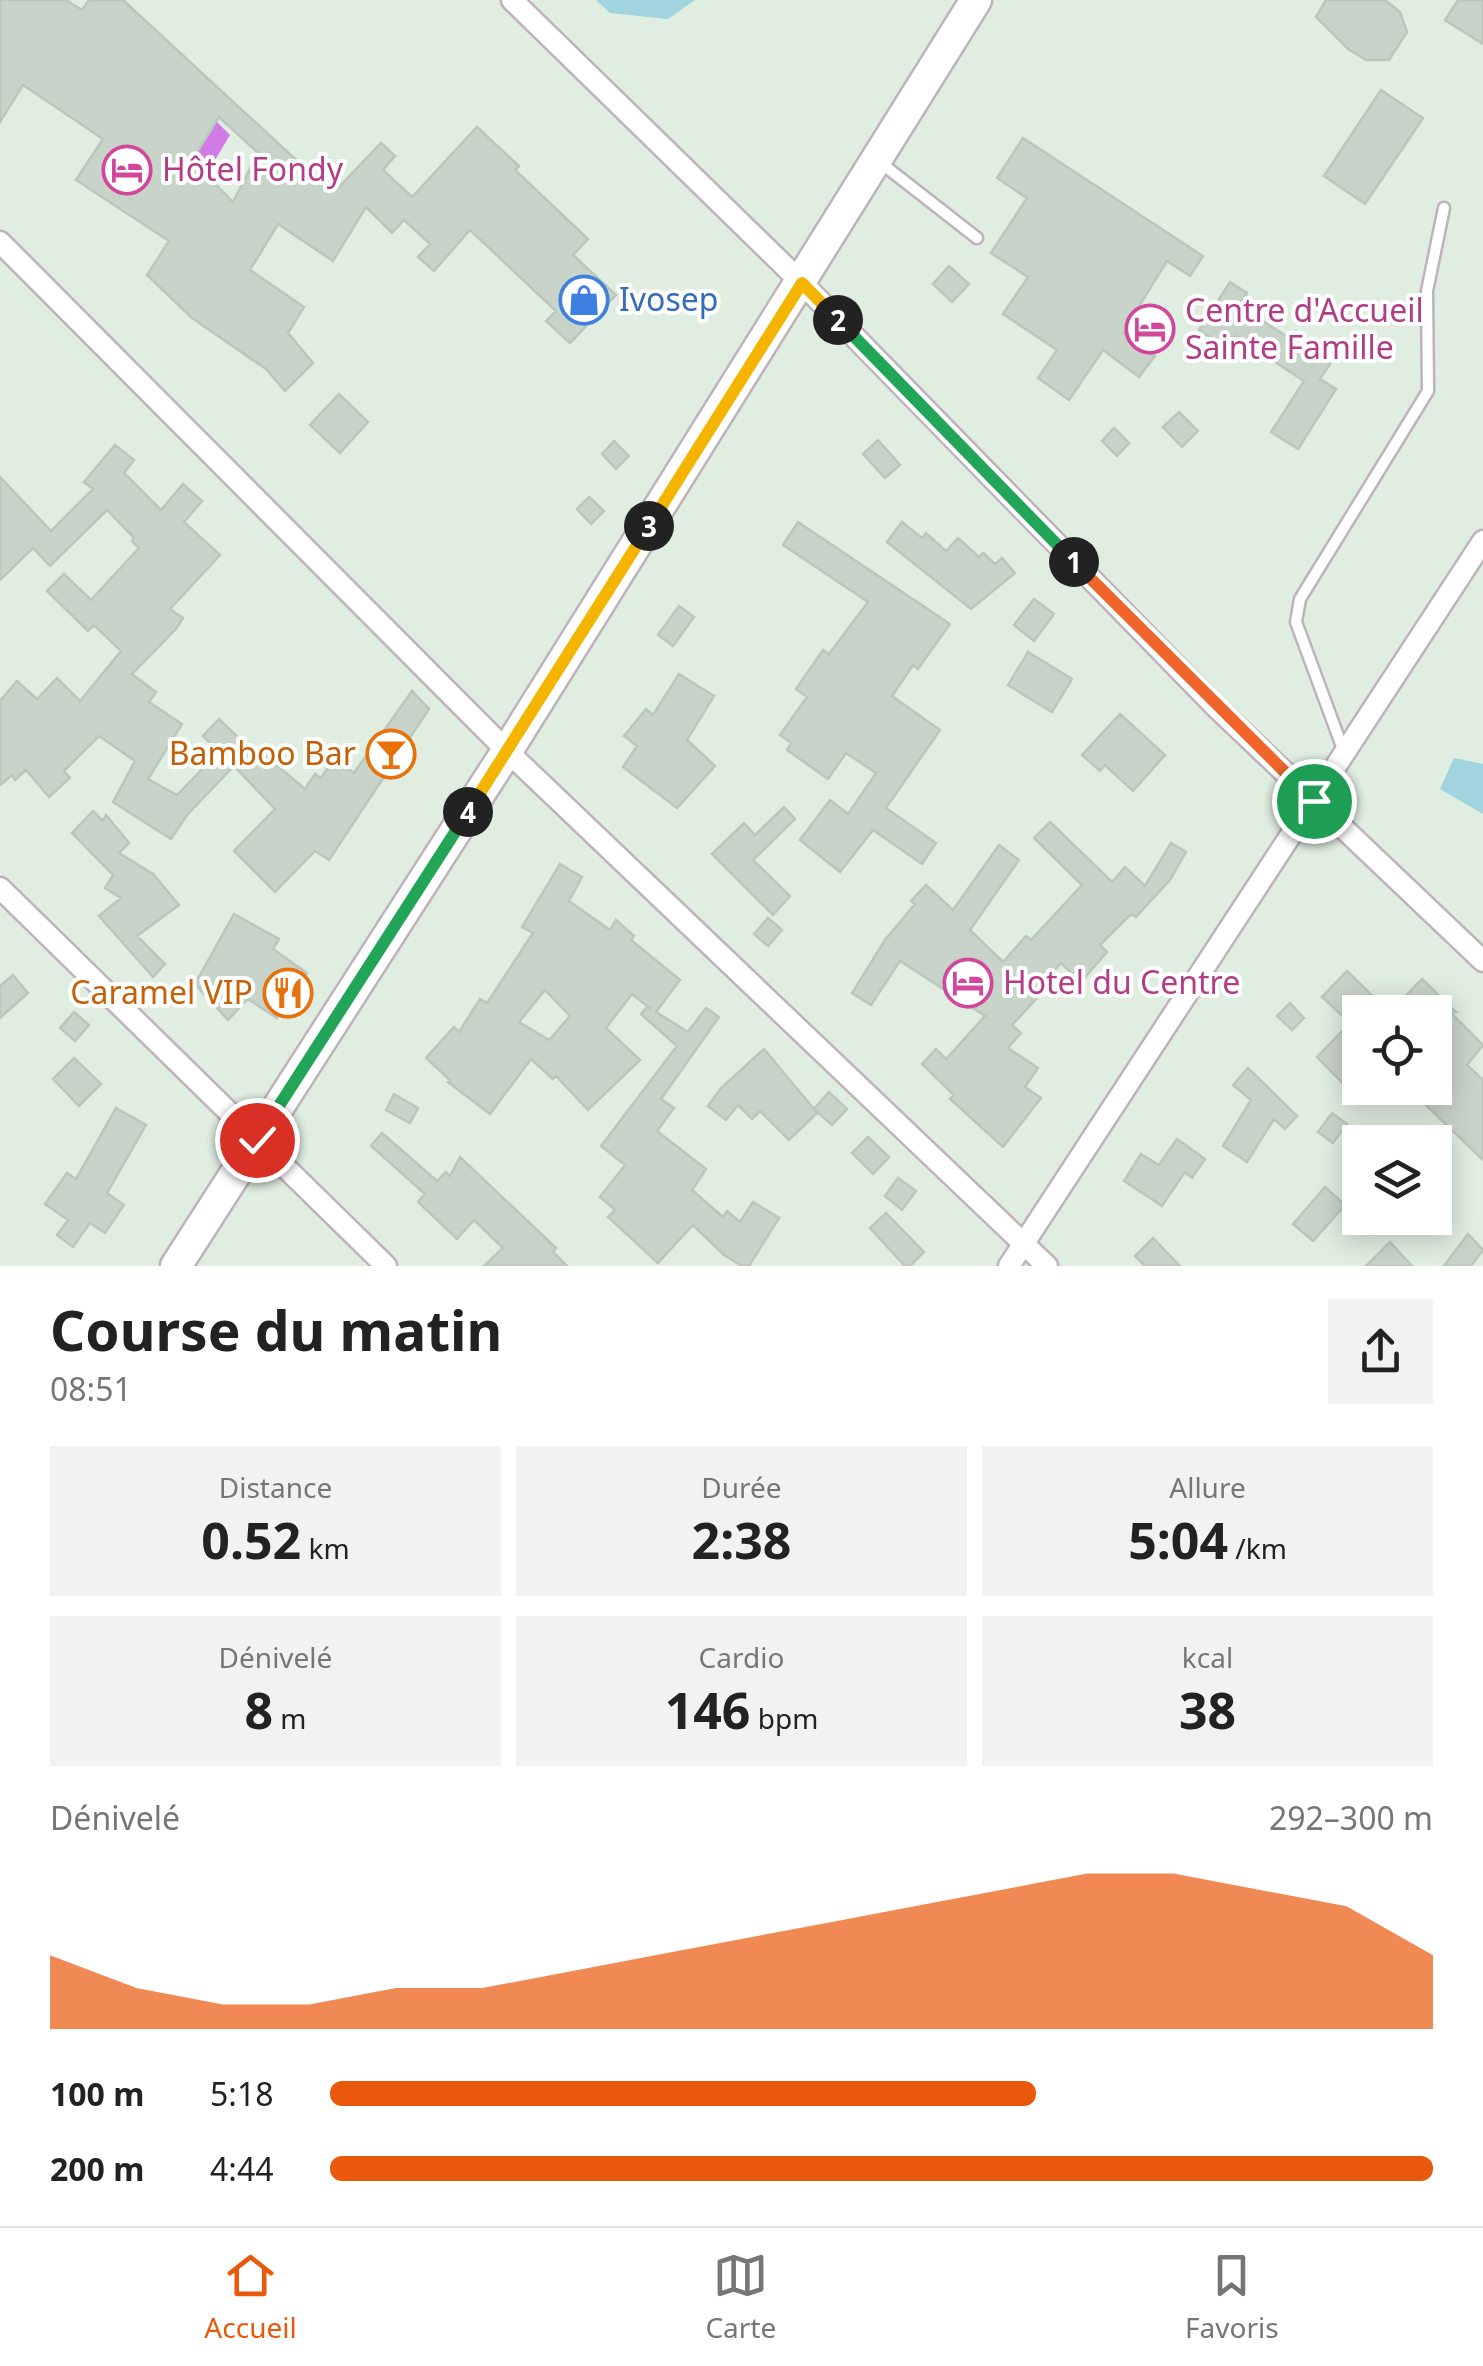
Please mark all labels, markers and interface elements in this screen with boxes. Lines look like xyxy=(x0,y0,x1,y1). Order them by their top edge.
hotel icon: Hôtel Fondy xyxy=(101,144,153,196)
place label: Hôtel Fondy xyxy=(162,147,344,190)
shop icon: Ivosep xyxy=(558,274,610,326)
place label: Ivosep xyxy=(619,277,719,320)
place label: Centre d'Accueil Sainte Famille xyxy=(1185,288,1424,368)
pin: 2 xyxy=(813,295,863,345)
text: 2 xyxy=(830,301,846,339)
hotel icon: Centre d'Accueil Sainte Famille xyxy=(1124,303,1176,355)
pin: 3 xyxy=(624,501,674,551)
text: 3 xyxy=(641,507,657,545)
pin: 1 xyxy=(1049,537,1099,587)
text: 1 xyxy=(1066,543,1082,581)
bar icon: Bamboo Bar xyxy=(365,728,417,780)
place label: Bamboo Bar xyxy=(169,731,356,774)
pin xyxy=(1272,759,1357,844)
icon: arrive xyxy=(1287,774,1342,829)
pin: 4 xyxy=(443,787,493,837)
text: 4 xyxy=(460,793,476,831)
hotel icon: Hotel du Centre xyxy=(942,957,994,1009)
place label: Hotel du Centre xyxy=(1003,960,1240,1003)
restaurant icon: Caramel VIP xyxy=(262,967,314,1019)
place label: Caramel VIP xyxy=(70,970,253,1013)
map controls xyxy=(1342,995,1452,1235)
button: locate xyxy=(1342,995,1452,1105)
pin xyxy=(215,1098,300,1183)
icon: check xyxy=(230,1113,285,1168)
button: layers xyxy=(1342,1125,1452,1235)
text: Course du matin xyxy=(50,1292,502,1367)
button: share xyxy=(1328,1299,1433,1404)
text: 08:51 xyxy=(50,1367,132,1410)
text: Distance xyxy=(219,1468,332,1506)
text: Durée xyxy=(701,1468,782,1506)
text: Allure xyxy=(1169,1468,1246,1506)
text: 0.52 xyxy=(201,1506,301,1574)
text: 2:38 xyxy=(692,1506,791,1574)
text: 5:04 xyxy=(1128,1506,1228,1574)
text: km xyxy=(301,1529,350,1567)
text: /km xyxy=(1228,1529,1287,1567)
text: Dénivelé xyxy=(219,1638,332,1676)
text: Cardio xyxy=(699,1638,784,1676)
text: kcal xyxy=(1182,1638,1233,1676)
text: 8 xyxy=(244,1676,273,1744)
text: 146 xyxy=(665,1676,750,1744)
text: 38 xyxy=(1179,1676,1236,1744)
text: m xyxy=(273,1699,307,1737)
text: bpm xyxy=(750,1699,818,1737)
text: Dénivelé xyxy=(50,1796,180,1839)
text: 292–300 m xyxy=(1269,1796,1433,1839)
text: 100 m xyxy=(50,2072,144,2115)
text: 5:18 xyxy=(210,2072,274,2115)
text: 200 m xyxy=(50,2147,144,2190)
text: 4:44 xyxy=(210,2147,274,2190)
tab: Accueil xyxy=(204,2248,297,2346)
tab: Carte xyxy=(705,2248,776,2346)
tab: Favoris xyxy=(1185,2248,1279,2346)

